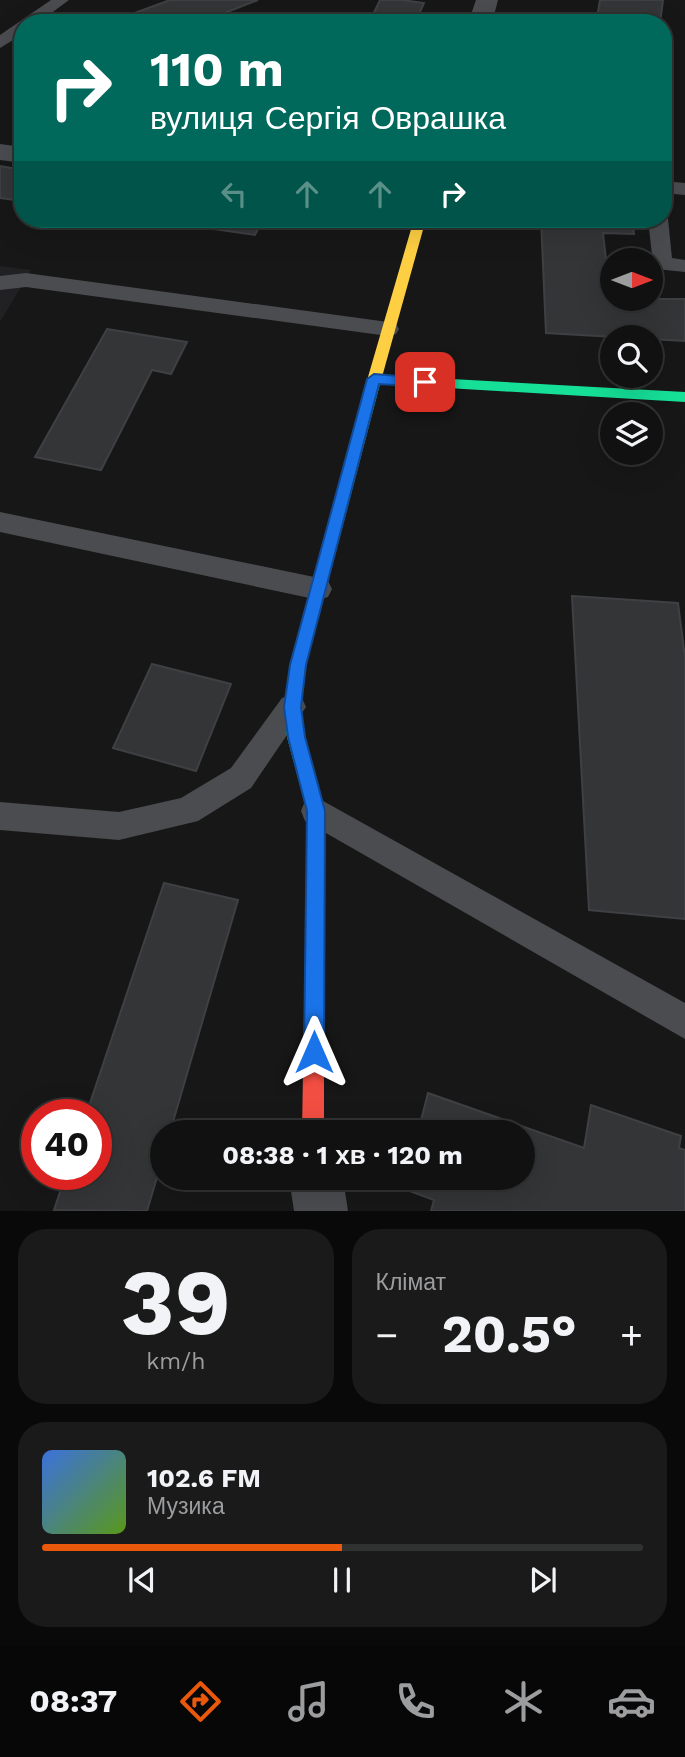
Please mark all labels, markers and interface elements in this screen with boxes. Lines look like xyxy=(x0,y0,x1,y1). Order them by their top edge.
text: 110 m xyxy=(150,40,284,98)
icon: right xyxy=(35,42,126,133)
text: вулиця Сергія Оврашка xyxy=(150,99,506,137)
icon: left xyxy=(215,175,253,213)
icon: ahead xyxy=(288,175,326,213)
icon: ahead xyxy=(361,175,399,213)
icon: right xyxy=(434,175,472,213)
north arrow xyxy=(600,248,663,312)
map controls xyxy=(600,248,663,465)
button: search xyxy=(600,325,663,388)
pin xyxy=(395,352,455,412)
icon: arrive xyxy=(406,363,444,401)
button: layers xyxy=(600,402,663,465)
position arrow xyxy=(277,1015,351,1089)
speed limit sign: 40 xyxy=(21,1099,112,1190)
text: 08:38 · 1 хв · 120 m xyxy=(222,1140,463,1170)
text: 39 xyxy=(121,1249,231,1356)
text: Клімат xyxy=(376,1269,446,1296)
text: 20.5° xyxy=(442,1304,577,1365)
text: − xyxy=(376,1313,398,1357)
text: + xyxy=(620,1313,643,1357)
text: km/h xyxy=(146,1348,205,1375)
text: 102.6 FM xyxy=(147,1463,261,1493)
text: Музика xyxy=(147,1493,225,1520)
icon: previous xyxy=(123,1561,161,1599)
icon: pause xyxy=(323,1561,361,1599)
icon: next xyxy=(524,1561,562,1599)
icon: directions xyxy=(176,1677,225,1726)
icon: music xyxy=(284,1677,333,1726)
icon: phone xyxy=(391,1677,440,1726)
icon: climate xyxy=(499,1677,548,1726)
icon: car xyxy=(607,1677,656,1726)
text: 08:37 xyxy=(29,1682,117,1720)

